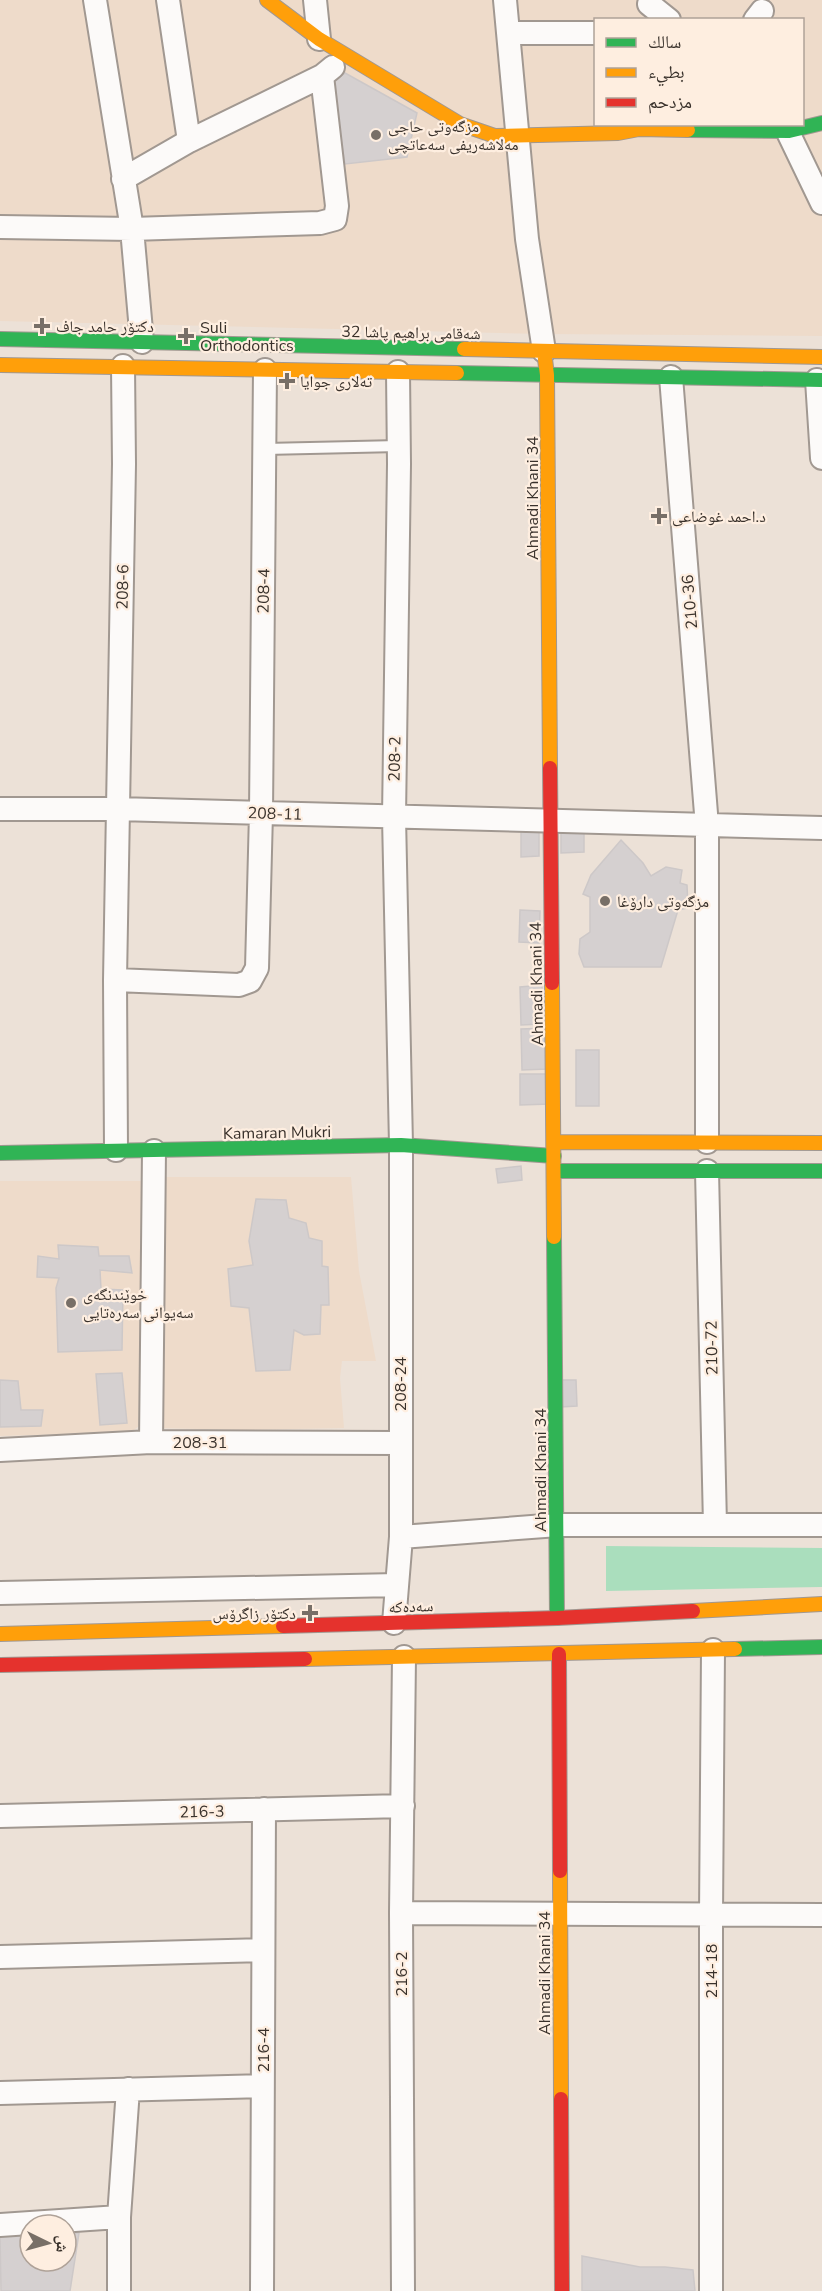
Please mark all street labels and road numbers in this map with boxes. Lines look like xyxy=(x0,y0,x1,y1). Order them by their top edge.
street label: شەقامی براهیم پاشا 32 xyxy=(341,321,481,345)
street label: Ahmadi Khani 34 xyxy=(522,436,544,560)
street label: 208-6 xyxy=(112,564,134,610)
street label: 208-4 xyxy=(253,568,275,614)
street label: 210-36 xyxy=(677,574,703,630)
street label: 208-2 xyxy=(384,736,406,782)
street label: 208-11 xyxy=(247,802,303,826)
street label: Ahmadi Khani 34 xyxy=(525,922,549,1046)
street label: Kamaran Mukri xyxy=(223,1121,331,1145)
street label: 210-72 xyxy=(701,1320,723,1376)
street label: 208-24 xyxy=(390,1356,412,1411)
street label: Ahmadi Khani 34 xyxy=(530,1408,552,1532)
street label: 208-31 xyxy=(173,1432,227,1454)
street label: سەدەکە xyxy=(388,1595,434,1619)
street label: 216-3 xyxy=(179,1801,225,1823)
street label: Ahmadi Khani 34 xyxy=(534,1911,556,2035)
street label: 214-18 xyxy=(701,1944,723,1998)
street label: 216-2 xyxy=(391,1951,413,1997)
street label: 216-4 xyxy=(253,2027,275,2073)

